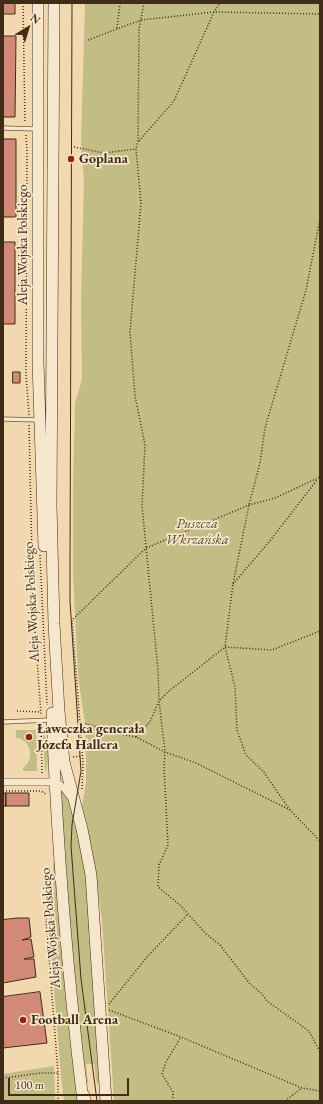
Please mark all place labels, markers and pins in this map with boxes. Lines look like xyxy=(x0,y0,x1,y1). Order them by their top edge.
place label: Goplana xyxy=(79,151,128,167)
marker: Goplana xyxy=(66,154,76,164)
place label: Ławeczka generała Józefa Hallera xyxy=(37,721,145,754)
marker: Ławeczka generała Józefa Hallera xyxy=(24,732,34,742)
place label: Football Arena xyxy=(31,1012,118,1028)
marker: Football Arena xyxy=(18,1015,28,1025)

